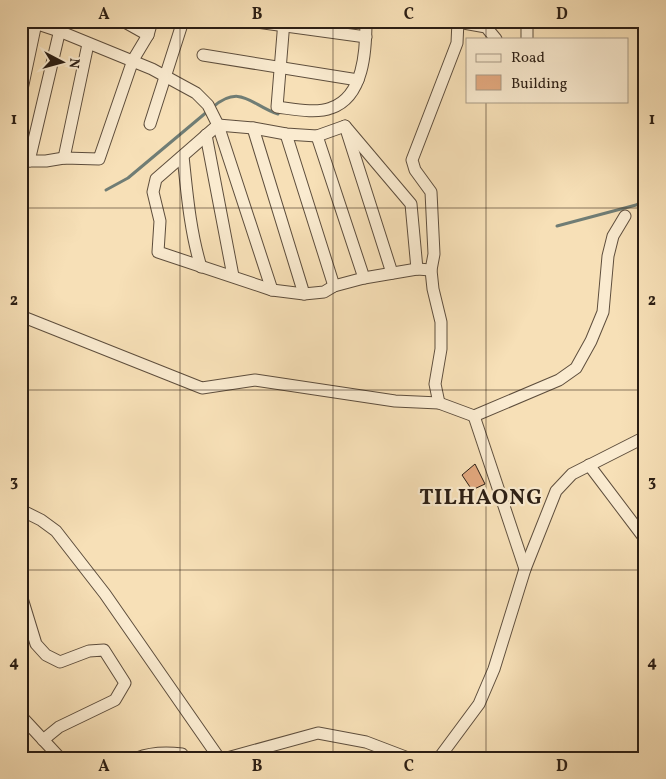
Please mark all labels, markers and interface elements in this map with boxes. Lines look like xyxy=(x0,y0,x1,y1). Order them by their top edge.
text: A xyxy=(98,4,110,26)
text: B xyxy=(252,4,263,26)
text: C xyxy=(404,4,414,26)
text: D xyxy=(556,4,568,26)
north arrow xyxy=(38,38,88,88)
legend xyxy=(466,38,628,102)
text: Road xyxy=(511,48,545,69)
text: N xyxy=(63,57,83,69)
text: Building xyxy=(511,74,568,95)
text: 1 xyxy=(11,109,17,131)
text: 1 xyxy=(649,109,655,131)
text: 2 xyxy=(10,290,18,312)
text: 2 xyxy=(648,290,656,312)
text: 3 xyxy=(10,471,18,493)
text: 3 xyxy=(648,471,656,493)
district label: TILHAONG xyxy=(419,483,543,514)
text: 4 xyxy=(9,652,19,674)
text: 4 xyxy=(647,652,657,674)
text: A xyxy=(98,756,110,778)
text: B xyxy=(252,756,263,778)
text: C xyxy=(404,756,414,778)
text: D xyxy=(556,756,568,778)

